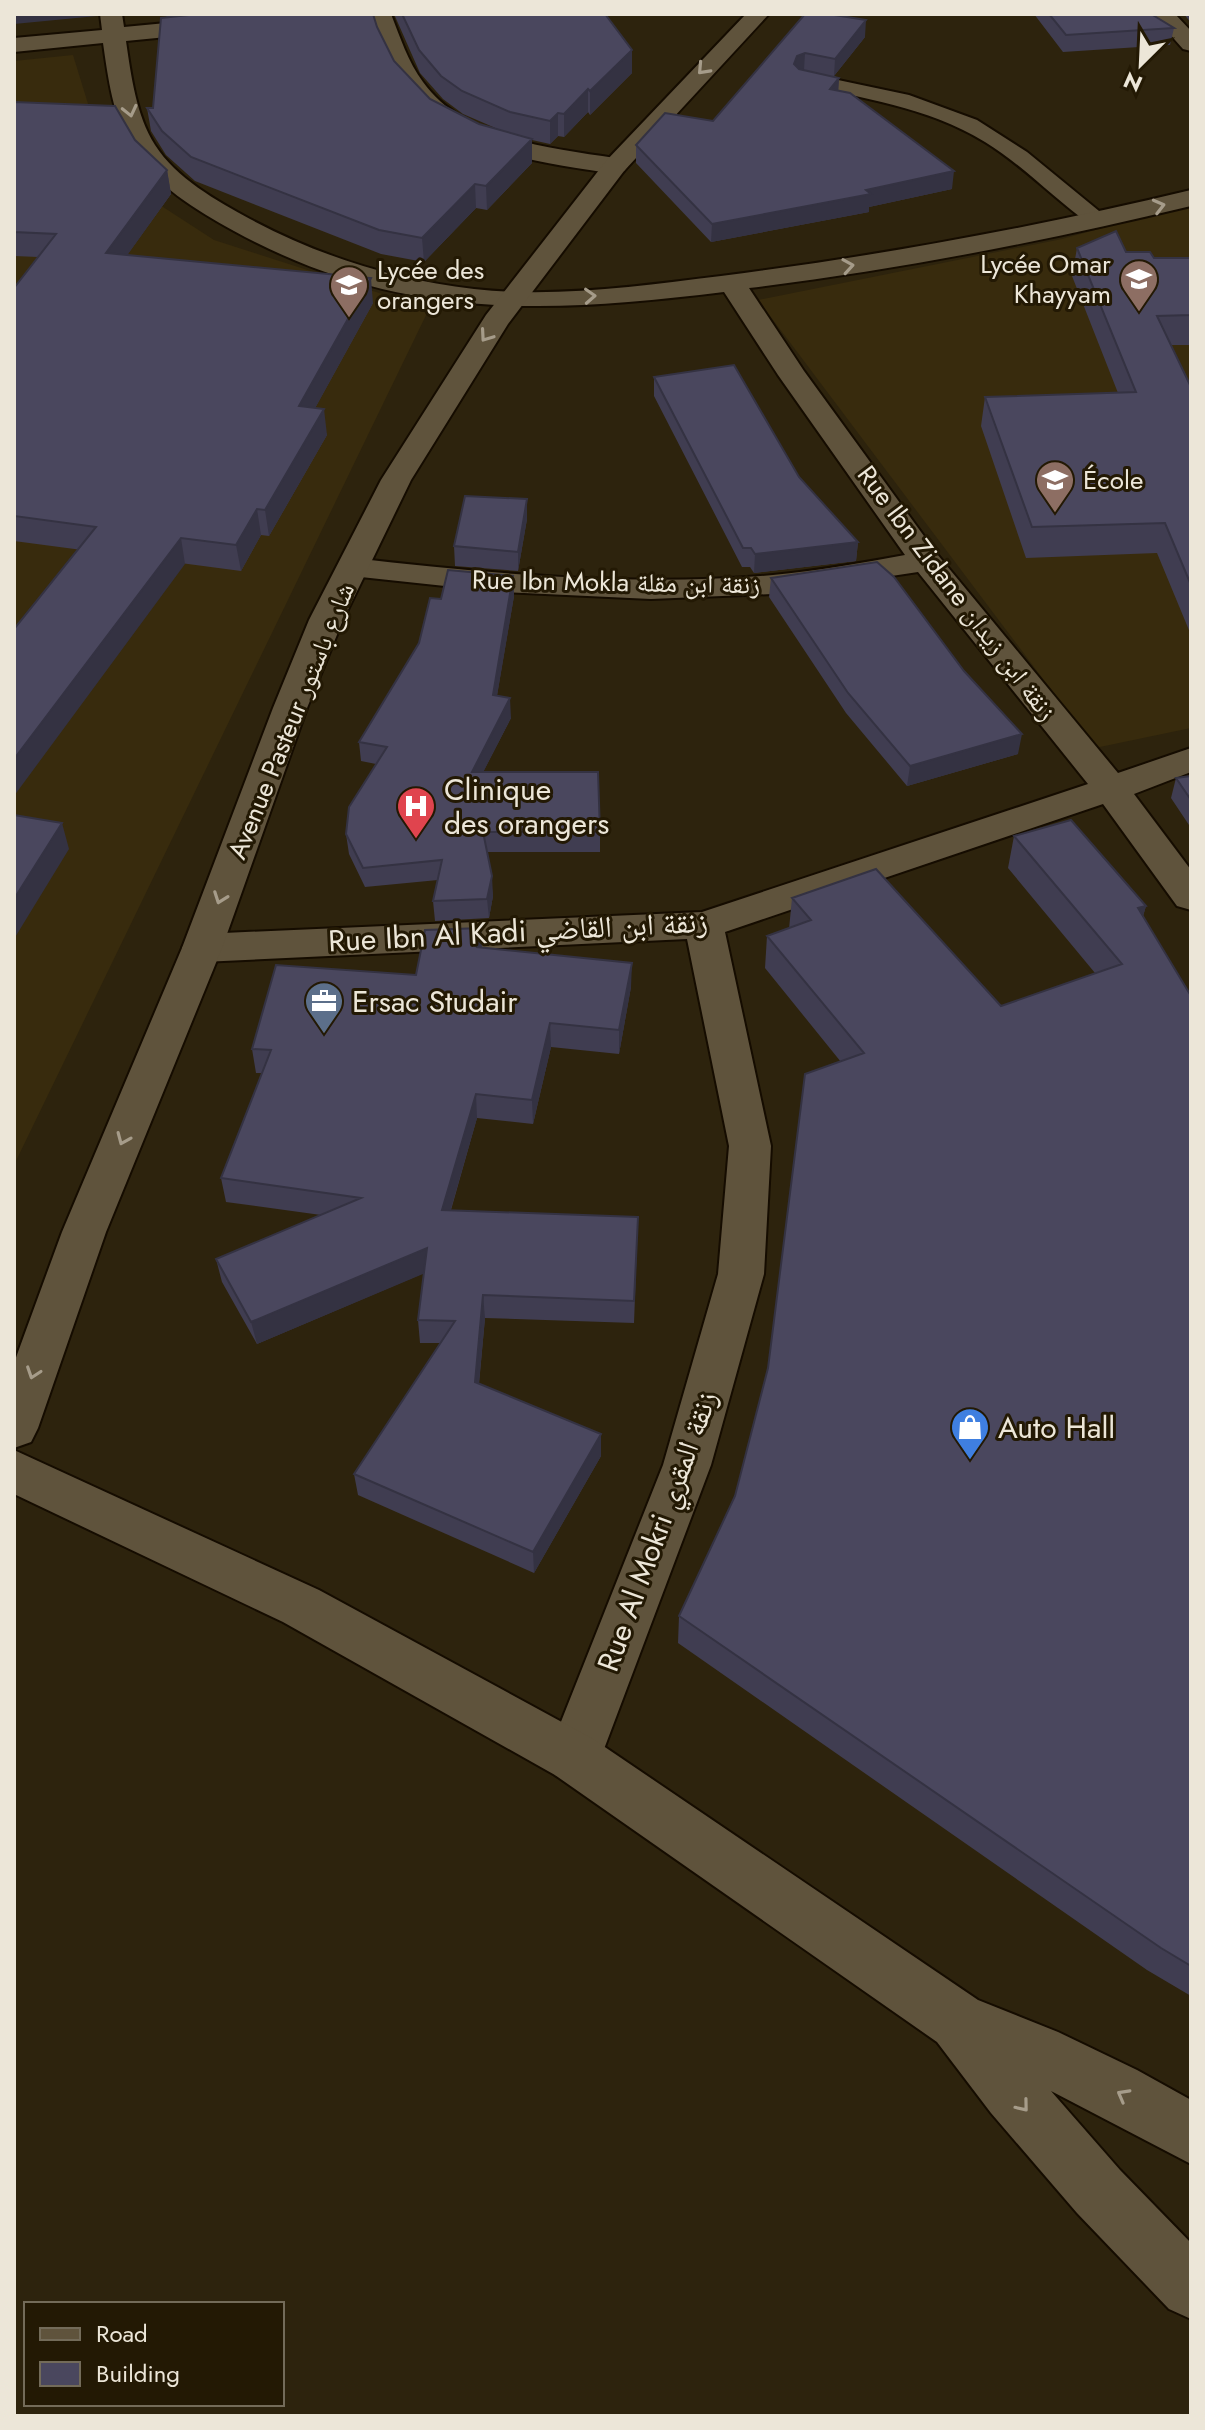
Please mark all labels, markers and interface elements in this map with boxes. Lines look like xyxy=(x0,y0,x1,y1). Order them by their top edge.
north arrow xyxy=(1101,24,1181,104)
one-way arrow xyxy=(698,60,712,75)
text: N xyxy=(1118,64,1147,100)
one-way arrow xyxy=(121,103,138,117)
one-way arrow xyxy=(1151,199,1165,216)
place label: Lycée Omar Khayyam xyxy=(980,245,1111,313)
place label: Lycée des orangers xyxy=(377,251,484,319)
one-way arrow xyxy=(842,258,855,275)
school or university icon: Lycée Omar Khayyam xyxy=(1118,258,1160,313)
school or university icon: Lycée des orangers xyxy=(328,264,370,319)
one-way arrow xyxy=(584,288,597,305)
one-way arrow xyxy=(481,327,496,341)
street label: Rue Ibn Zidane زنقة ابن زيدان xyxy=(848,457,1066,729)
school or university icon: École xyxy=(1034,459,1076,514)
place label: École xyxy=(1083,461,1143,499)
street label: Rue Ibn Mokla زنقة ابن مقلة xyxy=(472,560,760,604)
street label: Avenue Pasteur شارع باستور xyxy=(218,577,364,865)
place label: Clinique des orangers xyxy=(444,768,609,845)
hospital icon: Clinique des orangers xyxy=(395,785,437,840)
one-way arrow xyxy=(214,890,230,904)
street label: Rue Ibn Al Kadi زنقة ابن القاضي xyxy=(327,900,709,965)
office icon: Ersac Studair xyxy=(303,980,345,1035)
place label: Ersac Studair xyxy=(352,980,518,1023)
one-way arrow xyxy=(116,1131,132,1145)
one-way arrow xyxy=(27,1365,43,1379)
street label: Rue Al Mokri زنقة المقري xyxy=(586,1385,730,1678)
shop icon: Auto Hall xyxy=(949,1406,991,1461)
place label: Auto Hall xyxy=(998,1406,1115,1449)
one-way arrow xyxy=(1118,2089,1132,2105)
one-way arrow xyxy=(1013,2097,1028,2111)
legend xyxy=(24,2302,284,2406)
text: Road xyxy=(96,2316,148,2351)
text: Building xyxy=(96,2356,180,2391)

